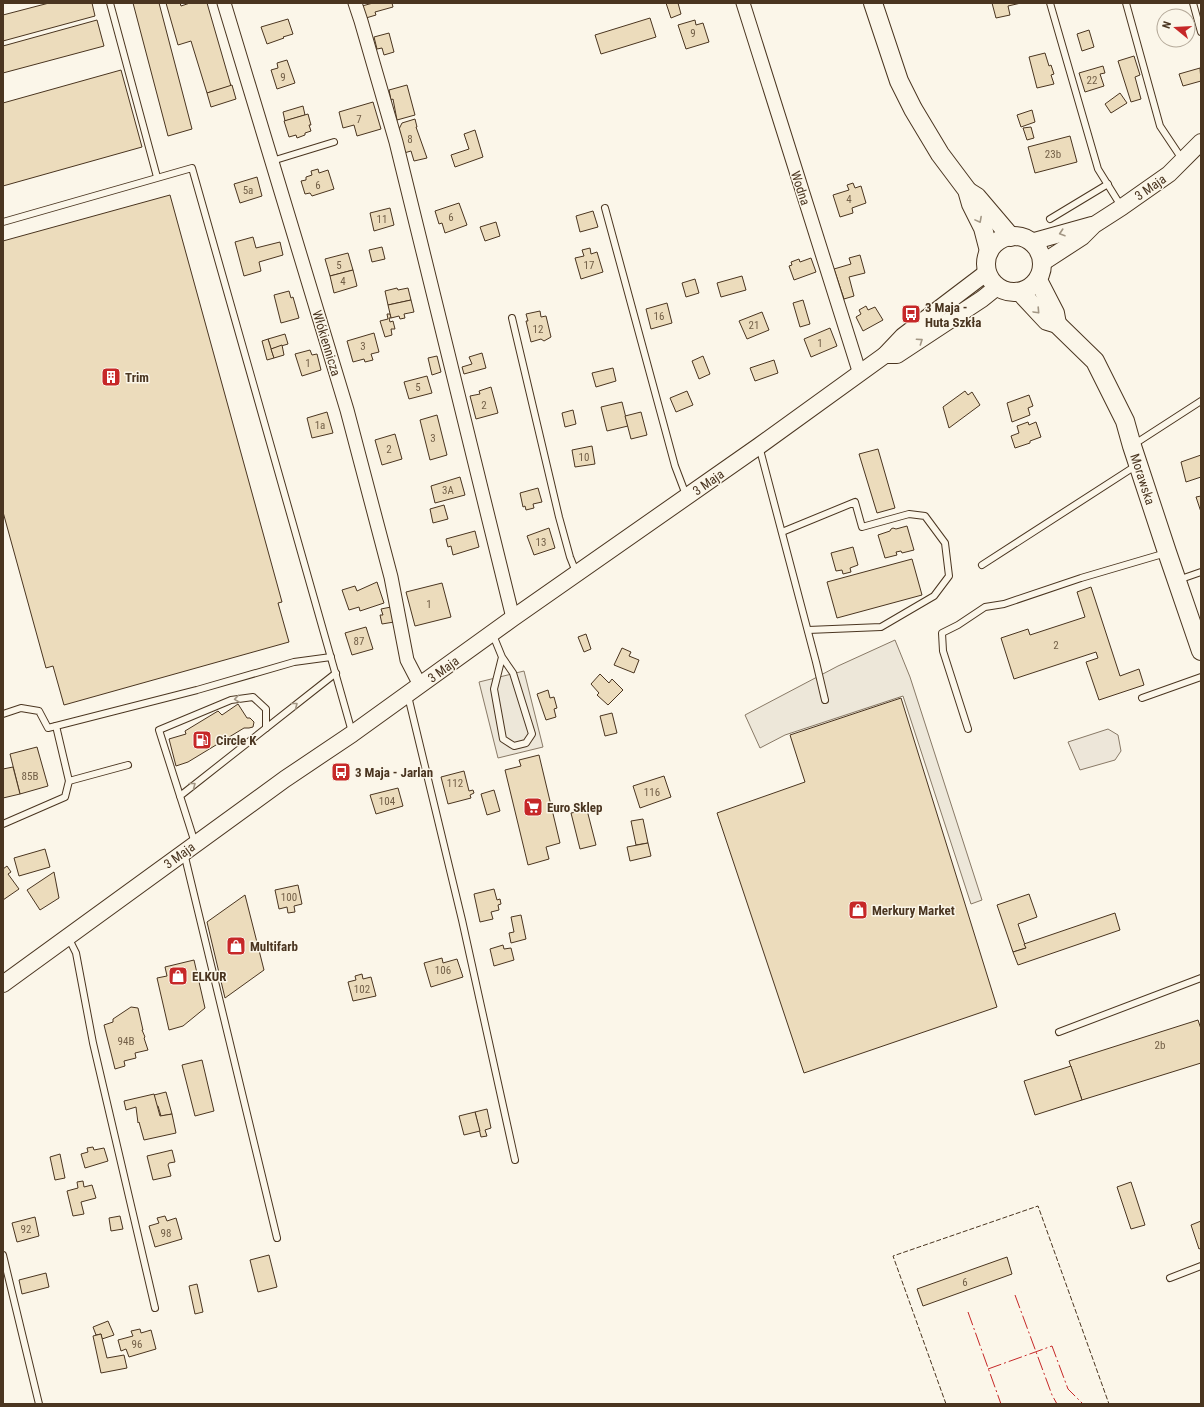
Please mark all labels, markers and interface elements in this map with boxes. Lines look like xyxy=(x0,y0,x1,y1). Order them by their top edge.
north arrow xyxy=(1156,8,1196,48)
text: N xyxy=(1160,20,1174,30)
house number: 9 xyxy=(690,27,696,40)
house number: 9 xyxy=(280,71,286,84)
house number: 22 xyxy=(1087,74,1097,87)
house number: 7 xyxy=(356,113,362,126)
house number: 8 xyxy=(407,133,413,146)
house number: 23b xyxy=(1045,148,1061,161)
street label: Wodna xyxy=(788,169,813,207)
street label: 3 Maja xyxy=(1132,171,1169,203)
house number: 6 xyxy=(315,179,321,192)
house number: 5a xyxy=(243,184,253,197)
house number: 4 xyxy=(846,193,852,206)
house number: 6 xyxy=(448,211,454,224)
house number: 11 xyxy=(377,213,387,226)
one-way arrow xyxy=(974,216,982,224)
one-way arrow xyxy=(1059,228,1066,237)
house number: 5 xyxy=(336,259,342,272)
house number: 17 xyxy=(584,259,594,272)
house number: 4 xyxy=(340,275,346,288)
place label: 3 Maja - Huta Szkła xyxy=(925,300,981,330)
bus stop icon: 3 Maja - Huta Szkła xyxy=(900,303,922,325)
one-way arrow xyxy=(1032,306,1040,314)
street label: Włókiennicza xyxy=(309,308,344,378)
house number: 16 xyxy=(654,310,664,323)
house number: 21 xyxy=(749,319,759,332)
house number: 12 xyxy=(533,323,543,336)
house number: 1 xyxy=(817,337,823,350)
one-way arrow xyxy=(915,338,922,345)
house number: 3 xyxy=(360,340,366,353)
house number: 1 xyxy=(305,357,311,370)
building icon: Trim xyxy=(100,366,122,388)
place label: Trim xyxy=(125,370,149,385)
house number: 5 xyxy=(415,381,421,394)
house number: 2 xyxy=(481,399,487,412)
house number: 1a xyxy=(315,419,325,432)
house number: 3 xyxy=(430,432,436,445)
house number: 2 xyxy=(386,443,392,456)
house number: 10 xyxy=(579,451,589,464)
street label: Morawska xyxy=(1127,452,1158,507)
street label: 3 Maja xyxy=(690,466,727,498)
house number: 3A xyxy=(442,484,455,497)
house number: 13 xyxy=(536,536,546,549)
house number: 1 xyxy=(426,598,432,611)
house number: 87 xyxy=(354,635,364,648)
house number: 2 xyxy=(1053,639,1059,652)
street label: 3 Maja xyxy=(425,653,462,686)
one-way arrow xyxy=(234,694,240,703)
one-way arrow xyxy=(291,702,298,709)
fuel station icon: Circle K xyxy=(191,729,213,751)
place label: Circle K xyxy=(216,733,257,748)
bus stop icon: 3 Maja - Jarlan xyxy=(330,761,352,783)
place label: 3 Maja - Jarlan xyxy=(355,765,433,780)
house number: 85B xyxy=(22,770,38,783)
house number: 112 xyxy=(447,777,463,790)
one-way arrow xyxy=(189,783,196,790)
house number: 116 xyxy=(644,786,660,799)
house number: 104 xyxy=(379,795,396,808)
supermarket icon: Euro Sklep xyxy=(522,796,544,818)
place label: Euro Sklep xyxy=(547,800,602,815)
street label: 3 Maja xyxy=(161,839,198,872)
house number: 100 xyxy=(281,891,297,904)
shop icon: Merkury Market xyxy=(847,899,869,921)
place label: Merkury Market xyxy=(872,903,955,918)
shop icon: Multifarb xyxy=(225,935,247,957)
place label: Multifarb xyxy=(250,939,298,954)
house number: 106 xyxy=(435,964,451,977)
shop icon: ELKUR xyxy=(167,965,189,987)
place label: ELKUR xyxy=(192,969,226,984)
house number: 102 xyxy=(354,983,370,996)
house number: 94B xyxy=(118,1035,134,1048)
house number: 2b xyxy=(1155,1039,1165,1052)
house number: 92 xyxy=(21,1223,31,1236)
house number: 98 xyxy=(161,1227,171,1240)
house number: 6 xyxy=(962,1276,968,1289)
house number: 96 xyxy=(132,1338,142,1351)

